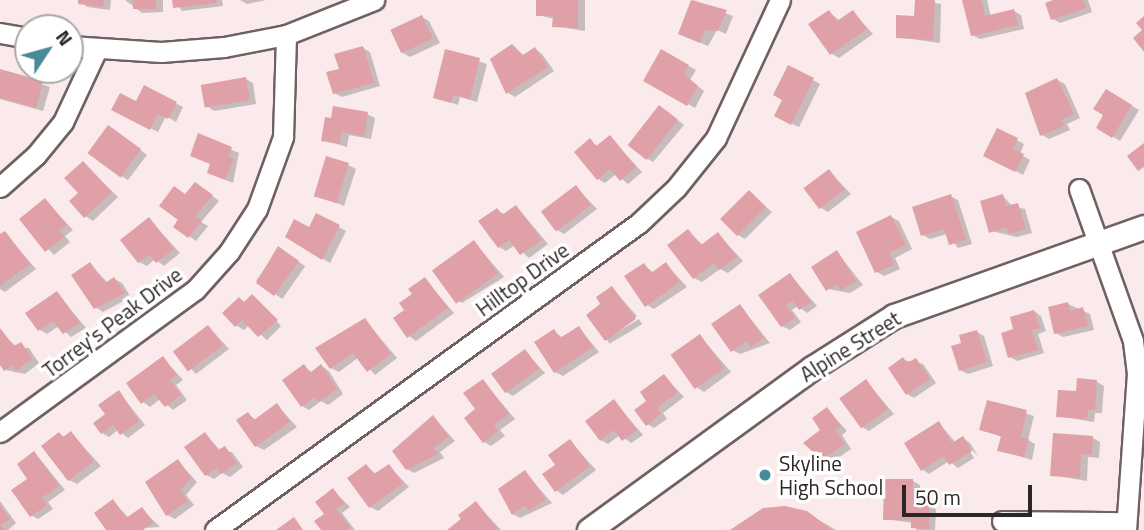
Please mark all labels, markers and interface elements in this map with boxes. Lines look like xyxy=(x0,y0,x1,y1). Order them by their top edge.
north arrow xyxy=(14,14,84,84)
text: N xyxy=(49,24,80,51)
street label: Hilltop Drive xyxy=(471,237,573,321)
street label: Torrey's Peak Drive xyxy=(37,261,187,383)
street label: Alpine Street xyxy=(795,305,905,387)
place label: Skyline High School xyxy=(779,450,883,500)
marker: Skyline High School xyxy=(757,467,773,483)
scale bar xyxy=(906,470,1036,514)
text: 50 m xyxy=(915,481,961,513)

